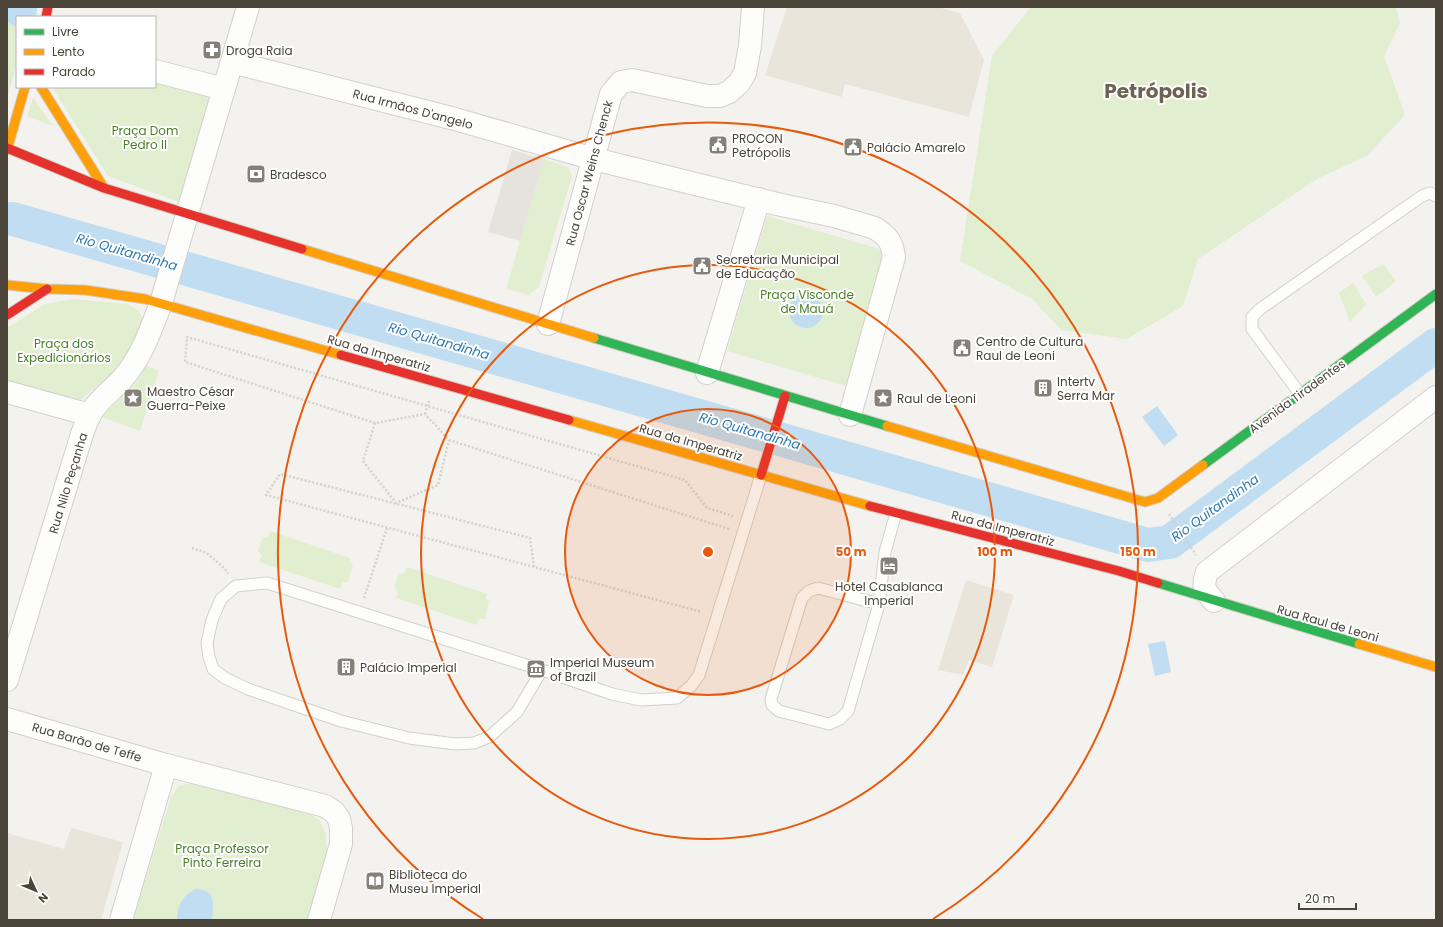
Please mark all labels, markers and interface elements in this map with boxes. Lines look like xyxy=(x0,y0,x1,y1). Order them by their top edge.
legend xyxy=(16,16,156,88)
text: Livre xyxy=(52,23,79,40)
pharmacy icon: Droga Raia xyxy=(201,39,223,61)
place label: Droga Raia xyxy=(226,42,293,59)
text: Lento xyxy=(52,43,85,60)
text: Parado xyxy=(52,63,96,80)
district label: Petrópolis xyxy=(1104,77,1208,105)
street label: Rua Irmãos D'angelo xyxy=(351,85,475,133)
street label: Rua Oscar Weins Chenck xyxy=(561,98,617,248)
park label: Praça Dom Pedro II xyxy=(112,122,178,153)
place label: PROCON Petrópolis xyxy=(732,130,791,161)
public building icon: PROCON Petrópolis xyxy=(707,134,729,156)
public building icon: Palácio Amarelo xyxy=(842,136,864,158)
place label: Palácio Amarelo xyxy=(867,139,966,156)
bank icon: Bradesco xyxy=(245,163,267,185)
place label: Bradesco xyxy=(270,166,327,183)
water label: Rio Quitandinha xyxy=(74,228,180,276)
place label: Secretaria Municipal de Educação xyxy=(716,251,839,282)
public building icon: Secretaria Municipal de Educação xyxy=(691,255,713,277)
park label: Praça Visconde de Mauá xyxy=(760,286,854,317)
water label: Rio Quitandinha xyxy=(386,317,492,365)
street label: Rua da Imperatriz xyxy=(325,330,433,376)
place label: Centro de Cultura Raul de Leoni xyxy=(976,333,1083,364)
park label: Praça dos Expedicionários xyxy=(17,335,111,366)
public building icon: Centro de Cultura Raul de Leoni xyxy=(951,337,973,359)
street label: Avenida Tiradentes xyxy=(1245,355,1349,437)
place label: Intertv Serra Mar xyxy=(1057,373,1115,404)
building icon: Intertv Serra Mar xyxy=(1032,377,1054,399)
place label: Maestro César Guerra-Peixe xyxy=(147,383,235,414)
place icon: Maestro César Guerra-Peixe xyxy=(122,387,144,409)
place icon: Raul de Leoni xyxy=(872,387,894,409)
place label: Raul de Leoni xyxy=(897,390,976,407)
water label: Rio Quitandinha xyxy=(697,407,803,455)
street label: Rua da Imperatriz xyxy=(637,419,745,465)
street label: Rua Nilo Peçanha xyxy=(45,430,91,536)
water label: Rio Quitandinha xyxy=(1167,470,1263,546)
street label: Rua da Imperatriz xyxy=(949,506,1057,550)
text: 50 m xyxy=(836,543,867,560)
text: 100 m xyxy=(977,543,1013,560)
text: 150 m xyxy=(1120,543,1156,560)
centre of rings xyxy=(701,545,715,559)
hotel icon: Hotel Casablanca Imperial xyxy=(878,555,900,577)
place label: Hotel Casablanca Imperial xyxy=(835,578,943,609)
street label: Rua Raul de Leoni xyxy=(1275,600,1381,646)
place label: Imperial Museum of Brazil xyxy=(550,654,654,685)
building icon: Palácio Imperial xyxy=(335,656,357,678)
museum icon: Imperial Museum of Brazil xyxy=(525,658,547,680)
place label: Palácio Imperial xyxy=(360,659,457,676)
street label: Rua Barão de Teffe xyxy=(30,718,144,766)
park label: Praça Professor Pinto Ferreira xyxy=(175,840,269,871)
place label: Biblioteca do Museu Imperial xyxy=(389,866,481,897)
library icon: Biblioteca do Museu Imperial xyxy=(364,870,386,892)
north arrow xyxy=(16,871,56,911)
scale bar xyxy=(1299,885,1356,911)
text: N xyxy=(35,889,52,906)
text: 20 m xyxy=(1305,890,1335,907)

